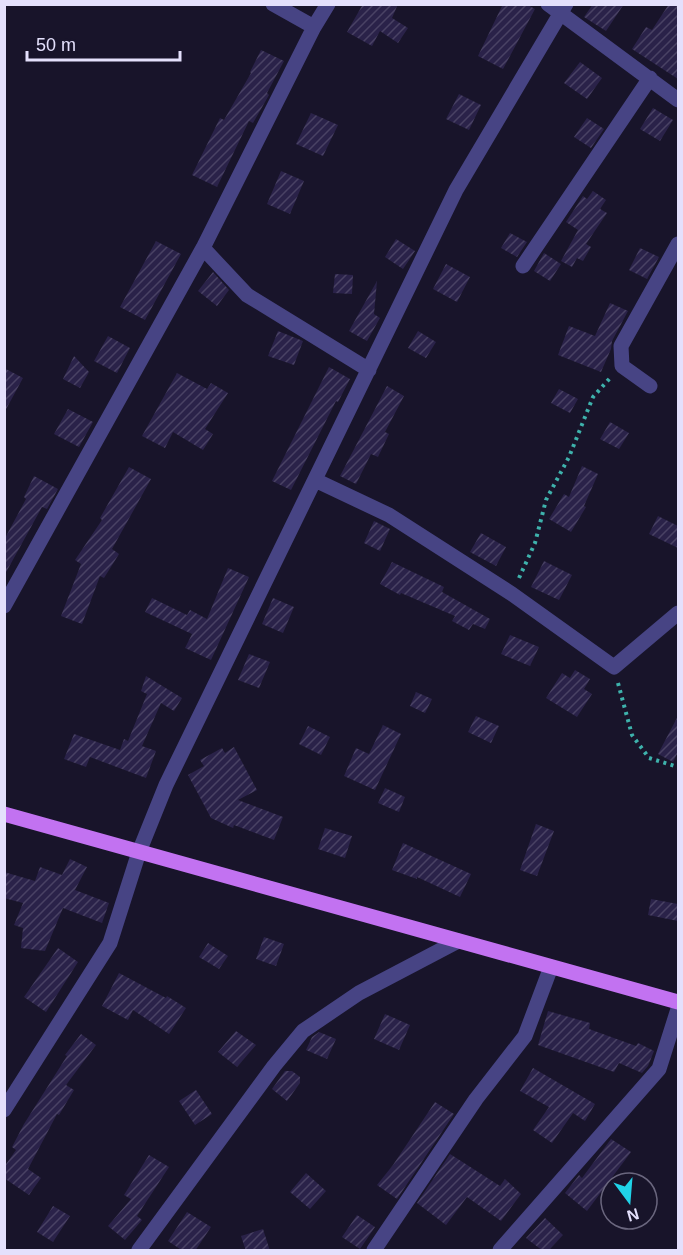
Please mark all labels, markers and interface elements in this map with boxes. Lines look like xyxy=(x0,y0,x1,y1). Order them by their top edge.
scale bar xyxy=(27,24,180,62)
text: 50 m xyxy=(36,35,76,55)
north arrow xyxy=(599,1171,659,1231)
text: N xyxy=(625,1205,641,1225)

